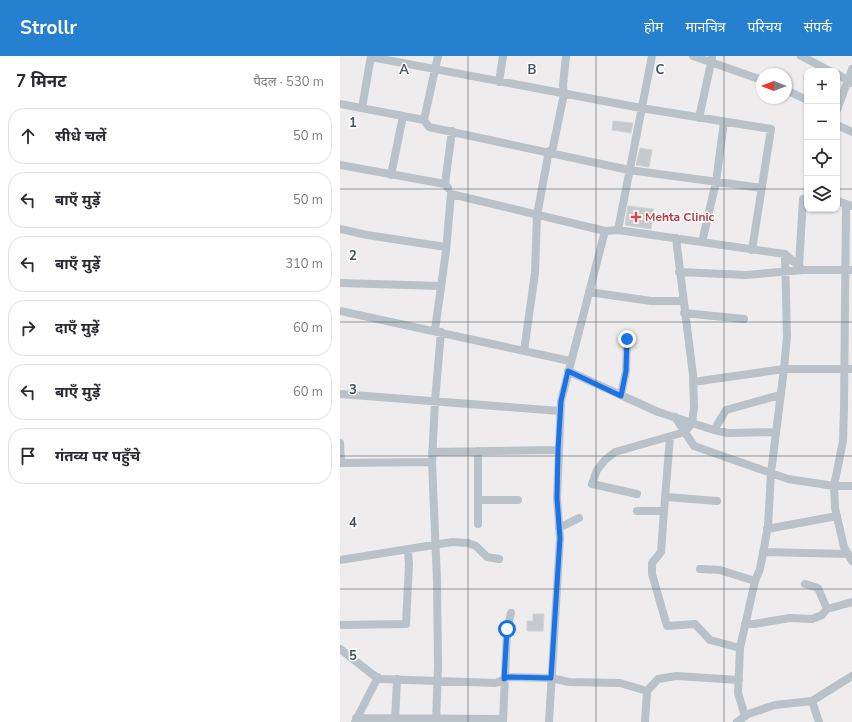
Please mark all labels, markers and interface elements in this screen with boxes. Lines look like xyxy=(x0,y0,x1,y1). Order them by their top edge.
text: Strollr xyxy=(20,15,77,41)
text: होम xyxy=(644,18,663,37)
text: मानचित्र xyxy=(685,18,726,37)
text: परिचय xyxy=(748,18,782,37)
text: संपर्क xyxy=(804,18,832,37)
text: A xyxy=(399,61,409,79)
text: B xyxy=(528,61,537,79)
text: C xyxy=(656,61,665,79)
north arrow xyxy=(756,68,792,104)
map controls xyxy=(804,68,840,212)
button: + xyxy=(804,68,840,104)
text: 7 मिनट xyxy=(16,70,66,93)
text: पैदल · 530 m xyxy=(253,73,324,91)
button: − xyxy=(804,104,840,140)
text: 1 xyxy=(349,114,357,132)
icon: ahead xyxy=(17,125,39,147)
text: सीधे चलें xyxy=(55,126,106,146)
text: 50 m xyxy=(293,127,323,145)
button: locate xyxy=(804,140,840,176)
button: layers xyxy=(804,176,840,212)
icon: left xyxy=(17,189,39,211)
text: बाएँ मुड़ें xyxy=(55,190,100,210)
text: 50 m xyxy=(293,191,323,209)
place label: Mehta Clinic xyxy=(645,209,714,225)
marker: Mehta Clinic xyxy=(630,211,642,223)
text: 2 xyxy=(349,247,357,265)
icon: left xyxy=(17,253,39,275)
text: बाएँ मुड़ें xyxy=(55,254,100,274)
text: 310 m xyxy=(285,255,323,273)
icon: right xyxy=(17,317,39,339)
text: दाएँ मुड़ें xyxy=(55,318,99,338)
text: 60 m xyxy=(293,319,323,337)
route end xyxy=(618,330,636,348)
icon: left xyxy=(17,381,39,403)
text: 3 xyxy=(349,381,357,399)
text: बाएँ मुड़ें xyxy=(55,382,100,402)
text: 60 m xyxy=(293,383,323,401)
icon: arrive xyxy=(17,445,39,467)
text: गंतव्य पर पहुँचे xyxy=(55,446,140,466)
text: 4 xyxy=(349,514,357,532)
route start xyxy=(498,620,516,638)
text: 5 xyxy=(349,647,357,665)

